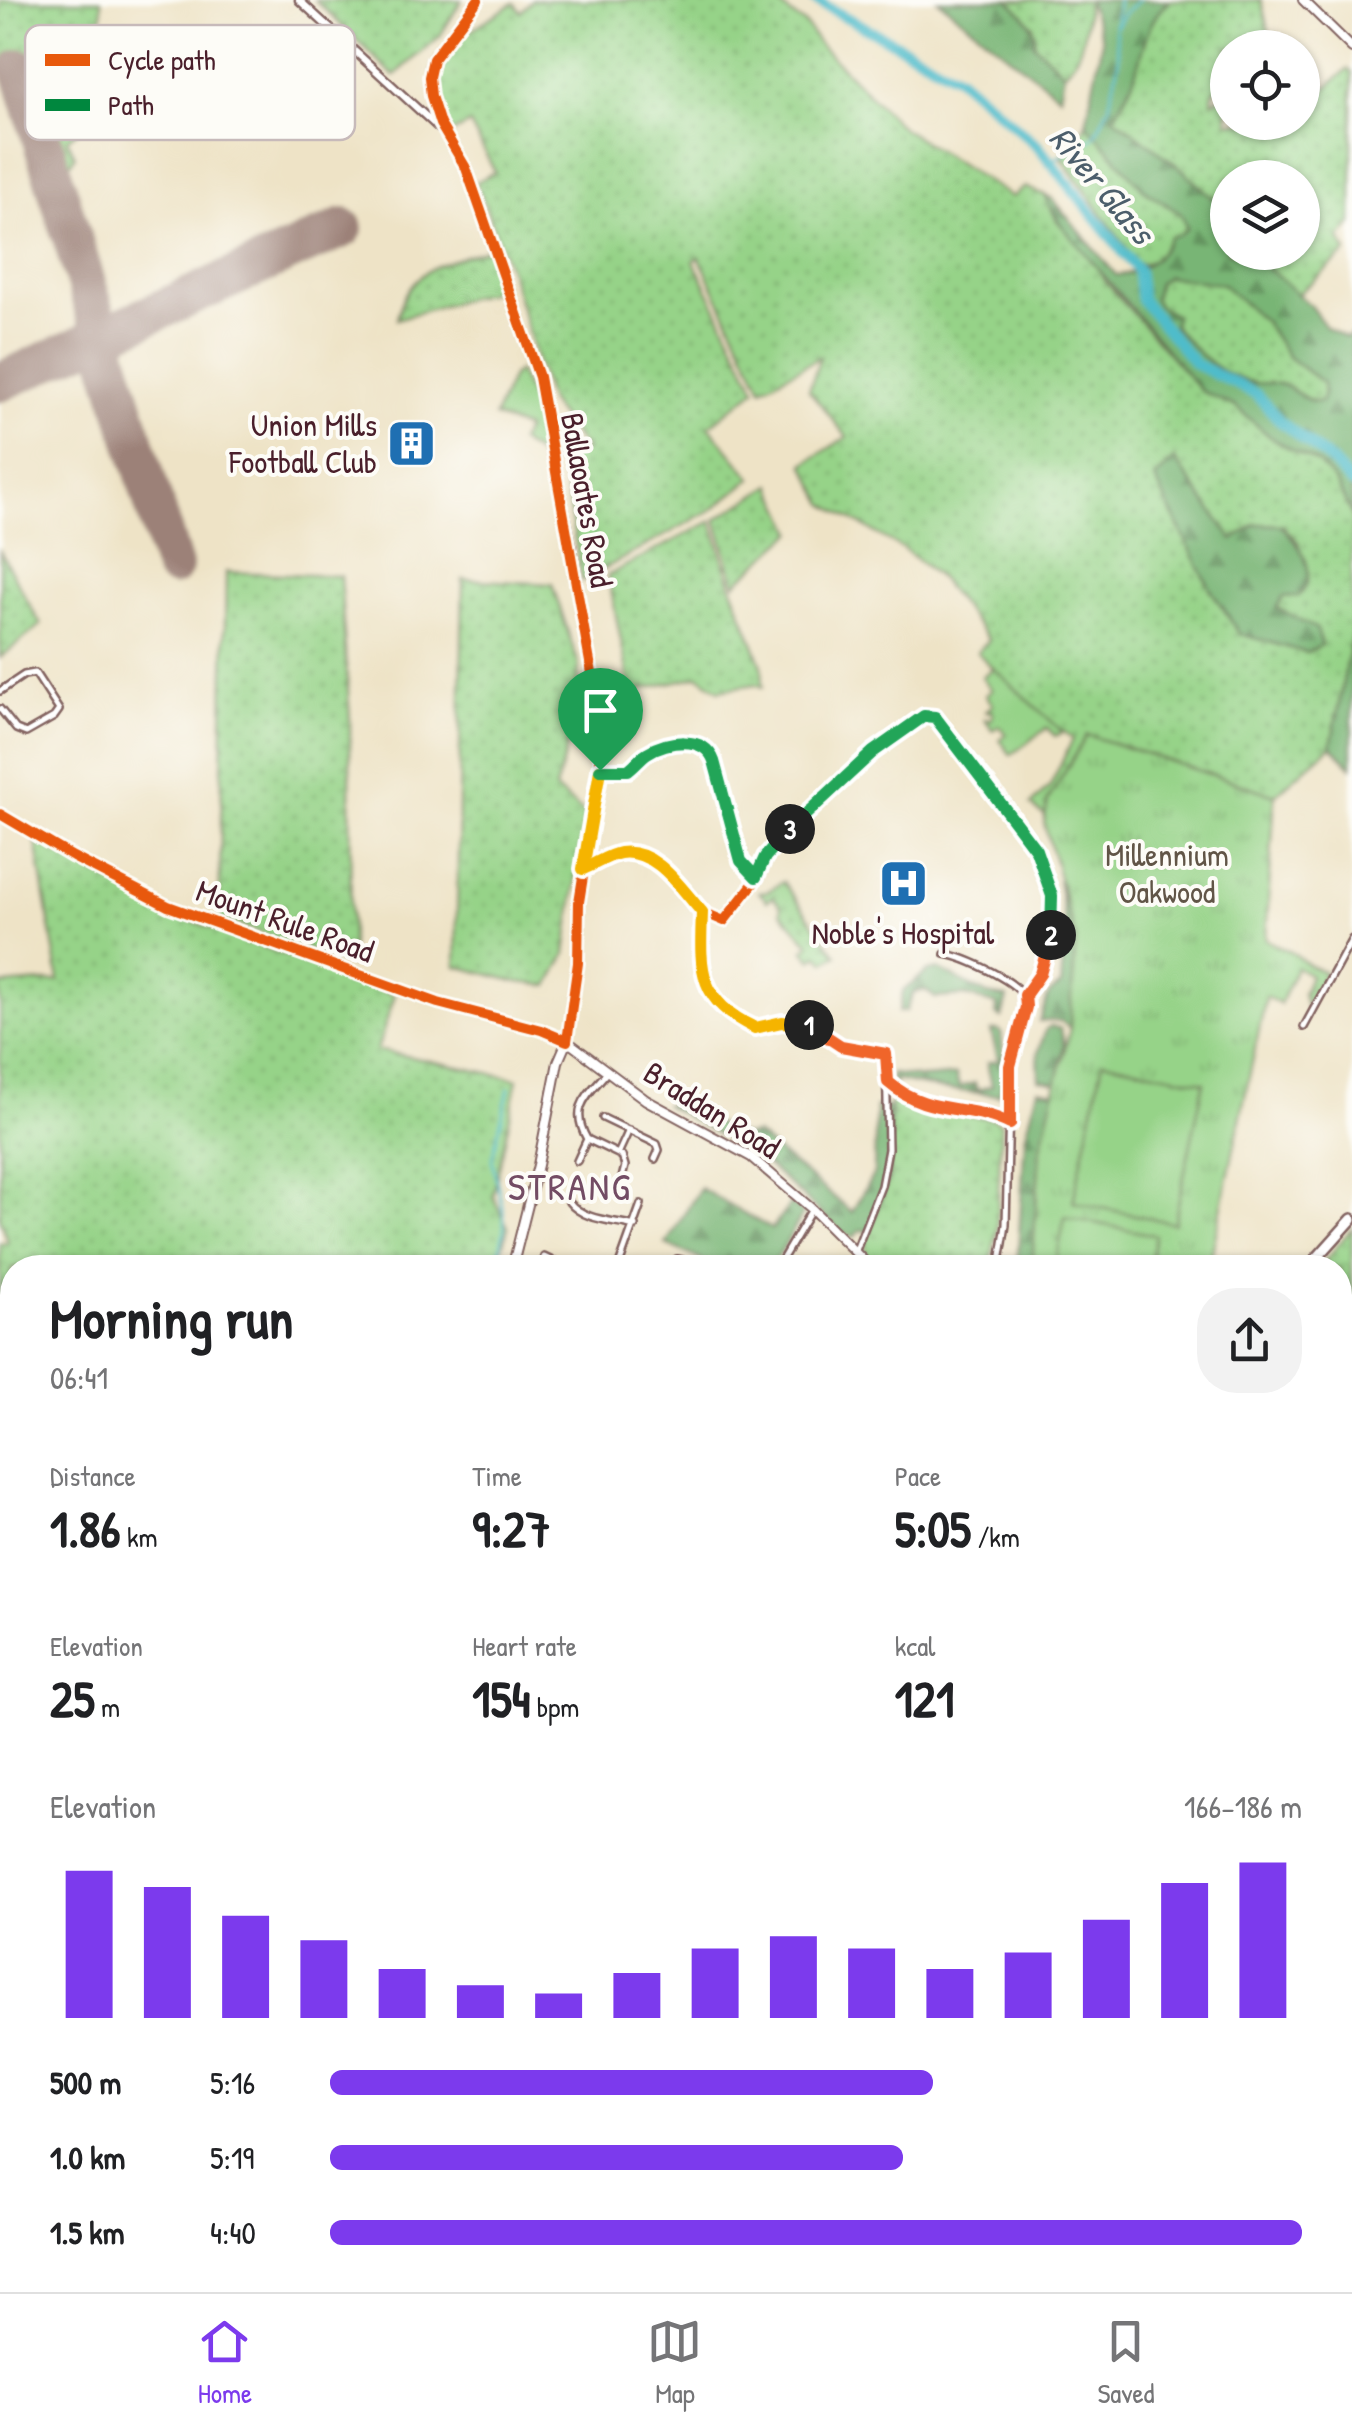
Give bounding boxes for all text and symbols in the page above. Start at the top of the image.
legend [25,25,355,140]
map controls [1210,30,1320,270]
button: locate [1210,30,1320,140]
text: Cycle path [108,41,216,79]
text: Path [108,86,154,124]
water label: River Glass [1039,116,1168,256]
button: layers [1210,160,1320,270]
place label: Union Mills Football Club [228,403,377,483]
street label: Ballaoates Road [551,409,624,591]
building icon: Union Mills Football Club [386,417,438,469]
pin [558,668,643,771]
icon: arrive [573,683,628,738]
pin: 3 [765,804,815,854]
text: 3 [784,810,796,848]
park label: Millennium Oakwood [1105,833,1229,913]
hospital icon: Noble's Hospital [877,857,929,909]
street label: Mount Rule Road [190,869,380,973]
pin: 2 [1026,910,1076,960]
place label: Noble's Hospital [812,911,995,954]
text: 2 [1044,916,1058,954]
pin: 1 [784,1000,834,1050]
text: 1 [804,1006,814,1044]
street label: Braddan Road [636,1051,788,1168]
district label: STRANG [508,1160,632,1212]
text: Morning run [50,1281,293,1355]
button: share [1197,1288,1302,1393]
text: 06:41 [50,1356,108,1399]
text: Distance [50,1457,136,1495]
text: Time [472,1457,522,1495]
text: Pace [895,1457,941,1495]
text: 1.86 [50,1495,120,1563]
text: 9:27 [472,1495,550,1563]
text: 5:05 [895,1495,971,1563]
text: km [120,1518,158,1556]
text: /km [971,1518,1020,1556]
text: Elevation [50,1627,143,1665]
text: Heart rate [472,1627,577,1665]
text: kcal [895,1627,936,1665]
text: 25 [50,1665,95,1733]
text: 154 [472,1665,530,1733]
text: 121 [895,1665,954,1733]
text: m [95,1688,120,1726]
text: bpm [530,1688,579,1726]
text: Elevation [50,1785,156,1828]
text: 166–186 m [1184,1785,1302,1828]
text: 500 m [50,2061,121,2104]
text: 5:16 [210,2061,255,2104]
text: 1.0 km [50,2136,125,2179]
text: 5:19 [210,2136,254,2179]
text: 1.5 km [50,2211,124,2254]
text: 4:40 [210,2211,256,2254]
tab: Home [197,2314,252,2412]
tab: Map [647,2314,702,2412]
tab: Saved [1097,2314,1155,2412]

